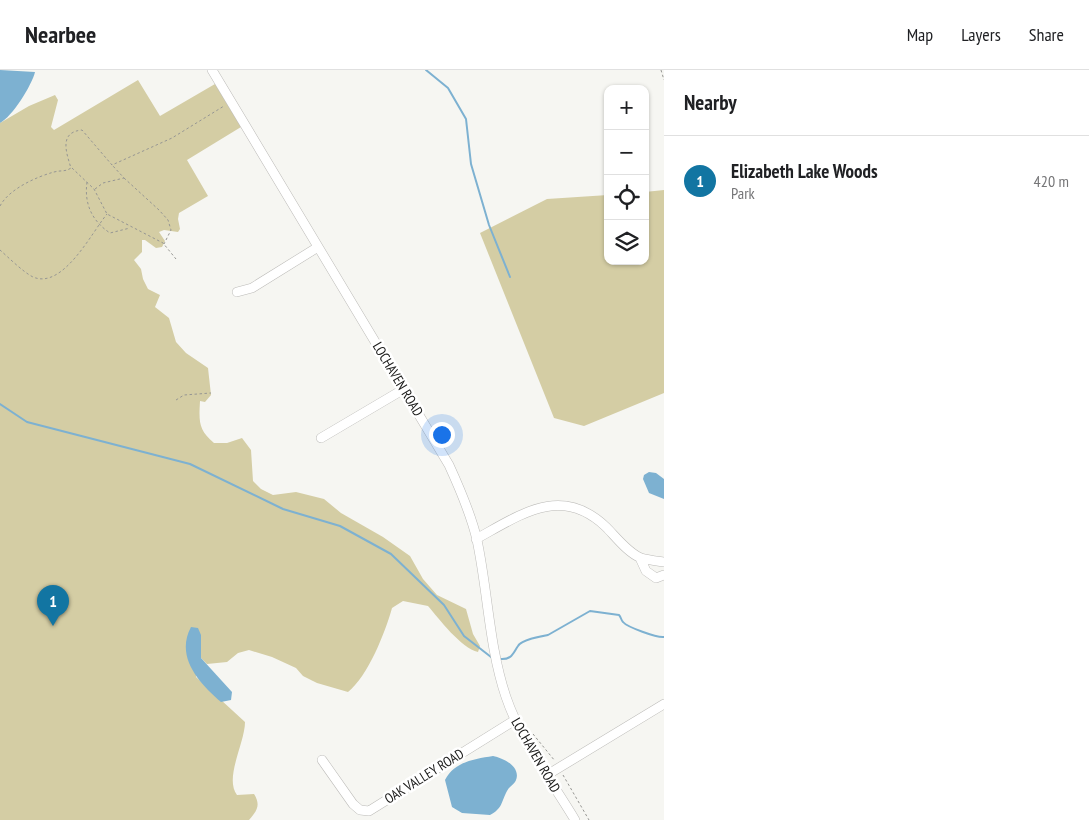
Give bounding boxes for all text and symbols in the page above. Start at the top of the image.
text: Nearbee [25,19,96,50]
text: Map [907,23,933,46]
text: Layers [961,23,1001,46]
text: Share [1029,23,1064,46]
map controls [604,85,649,265]
button: + [604,85,649,130]
text: Nearby [684,89,737,116]
button: − [604,130,649,175]
text: Elizabeth Lake Woods [731,159,878,183]
text: 1 [696,171,704,191]
text: 420 m [1034,171,1069,191]
button: locate [604,175,649,220]
text: Park [731,183,755,203]
button: layers [604,220,649,265]
street label: LOCHAVEN ROAD [369,339,427,419]
your location [429,422,455,448]
pin: 1 [37,585,69,626]
street label: LOCHAVEN ROAD [507,714,565,796]
street label: OAK VALLEY ROAD [381,744,467,808]

